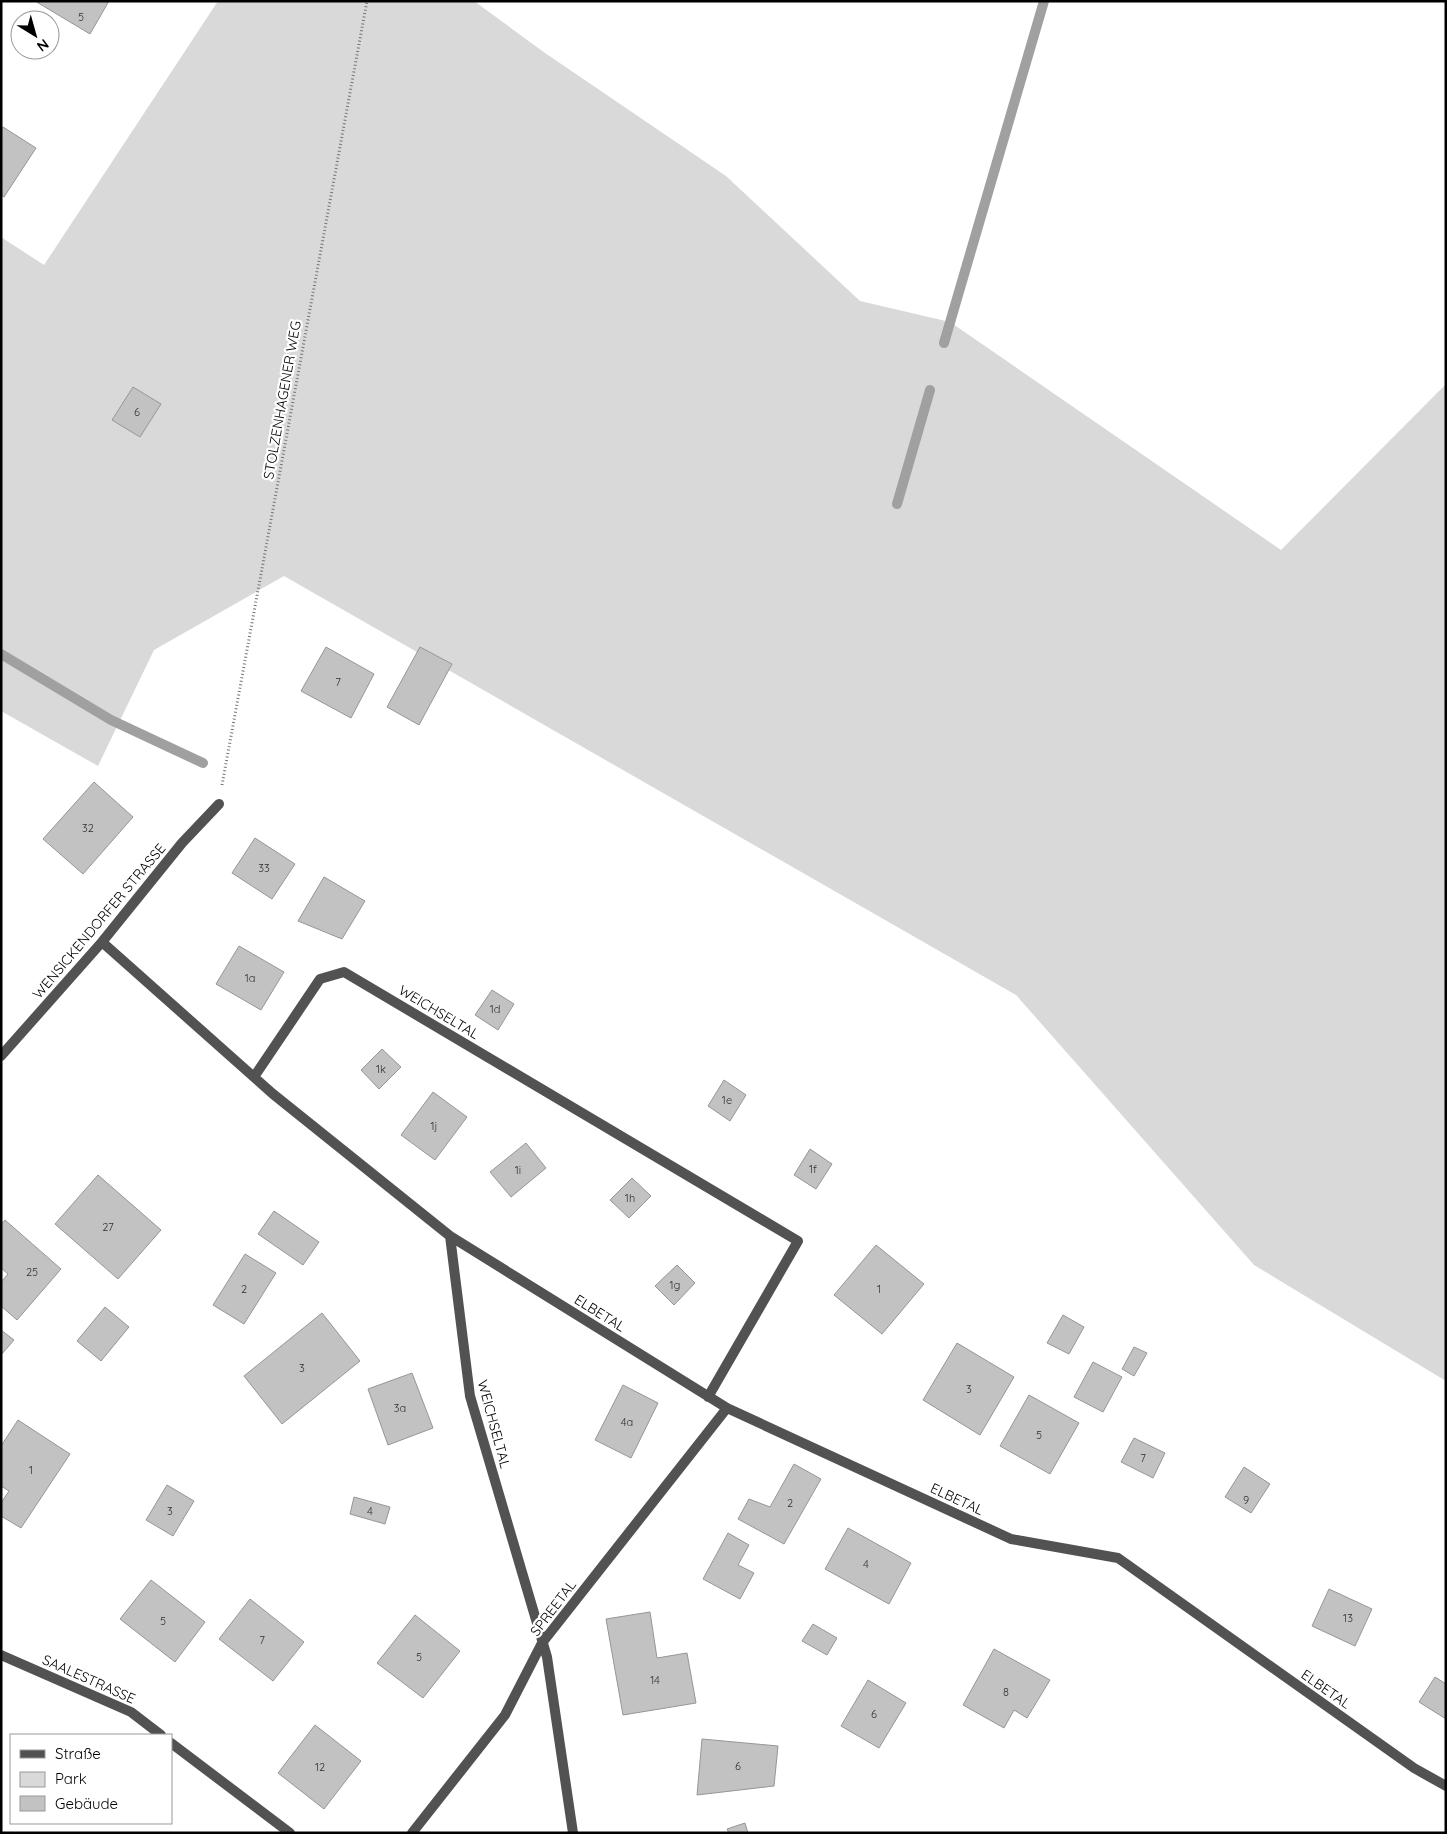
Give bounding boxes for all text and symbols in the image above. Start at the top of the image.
north arrow [10,10,60,60]
house number: 5 [78,10,84,24]
text: N [33,35,52,56]
street label: STOLZENHAGENER WEG [259,319,305,481]
house number: 6 [134,405,140,419]
house number: 7 [335,675,341,689]
house number: 32 [82,821,94,835]
street label: WENSICKENDORFER STRASSE [29,840,169,1002]
house number: 33 [258,861,270,875]
house number: 1a [245,971,255,985]
street label: WEICHSELTAL [395,981,483,1043]
house number: 1d [490,1002,500,1016]
house number: 1k [376,1062,386,1076]
house number: 1e [722,1093,732,1107]
house number: 1j [430,1119,438,1133]
house number: 1f [809,1162,817,1176]
house number: 1i [515,1163,521,1177]
house number: 1h [625,1191,635,1205]
house number: 27 [102,1220,114,1234]
house number: 25 [26,1265,38,1279]
house number: 1g [670,1278,680,1292]
house number: 2 [241,1282,247,1296]
house number: 1 [877,1282,881,1296]
street label: ELBETAL [571,1290,629,1336]
house number: 3 [299,1361,305,1375]
street label: WEICHSELTAL [474,1378,515,1471]
house number: 3 [966,1382,972,1396]
house number: 3a [394,1401,406,1415]
house number: 4a [621,1415,633,1429]
house number: 5 [1036,1428,1042,1442]
house number: 7 [1140,1451,1146,1465]
house number: 1 [29,1463,33,1477]
street label: ELBETAL [927,1479,987,1519]
house number: 9 [1243,1493,1249,1507]
house number: 2 [787,1496,793,1510]
house number: 3 [167,1504,173,1518]
house number: 4 [367,1504,373,1518]
house number: 4 [863,1557,869,1571]
street label: SPREETAL [526,1576,580,1640]
house number: 13 [1343,1611,1353,1625]
house number: 5 [160,1614,166,1628]
house number: 7 [259,1633,265,1647]
street label: SAALESTRASSE [40,1650,138,1708]
house number: 5 [416,1650,422,1664]
street label: ELBETAL [1298,1665,1355,1713]
house number: 14 [650,1673,660,1687]
house number: 8 [1003,1685,1009,1699]
house number: 6 [871,1707,877,1721]
legend [10,1734,172,1824]
text: Straße [55,1744,101,1763]
house number: 6 [735,1759,741,1773]
house number: 12 [315,1760,325,1774]
text: Park [55,1769,87,1788]
text: Gebäude [55,1794,118,1813]

